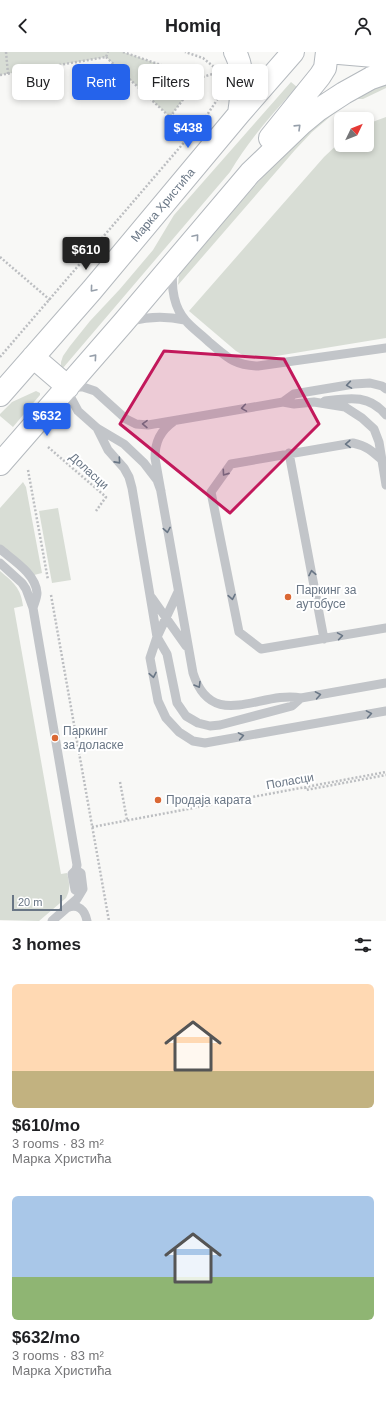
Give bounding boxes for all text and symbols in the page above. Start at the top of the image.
icon: back [12,15,34,37]
icon: person [352,15,374,37]
text: Homiq [165,16,221,36]
chip: Buy [12,64,64,100]
chip: Rent [72,64,130,100]
chip: Filters [138,64,204,100]
chip: New [212,64,268,100]
north arrow [334,112,374,152]
map controls [334,112,374,152]
pin: $438 [164,115,212,149]
text: $438 [174,120,202,135]
one-way arrow [293,124,301,132]
street label: Марка Христића [128,165,198,245]
one-way arrow [192,234,199,241]
pin: $610 [62,237,110,271]
text: $610 [72,242,100,257]
one-way arrow [91,284,98,291]
one-way arrow [89,354,96,362]
one-way arrow [345,380,352,389]
pin: $632 [23,403,71,437]
one-way arrow [241,403,247,412]
text: $632 [33,408,61,423]
one-way arrow [141,420,147,428]
one-way arrow [345,440,351,448]
street label: Доласци [67,450,111,492]
one-way arrow [113,456,121,464]
one-way arrow [222,469,230,476]
one-way arrow [163,527,171,533]
one-way arrow [308,570,316,576]
place label: Паркинг за аутобусе [296,583,357,611]
marker: Паркинг за аутобусе [283,592,293,602]
one-way arrow [227,593,235,600]
one-way arrow [337,632,343,641]
one-way arrow [148,672,156,678]
one-way arrow [193,681,200,688]
one-way arrow [315,691,321,700]
one-way arrow [366,710,372,718]
place label: Паркинг за доласке [63,724,124,752]
one-way arrow [238,732,244,741]
marker: Паркинг за доласке [50,733,60,743]
street label: Поласци [265,770,315,792]
place label: Продаја карата [166,793,252,807]
marker: Продаја карата [153,795,163,805]
scale bar [12,893,62,912]
text: 20 m [18,896,42,908]
icon: filters [352,934,374,956]
text: 3 homes [12,935,81,954]
icon: home [157,1010,229,1082]
text: $610/mo [12,1116,80,1135]
text: 3 rooms · 83 m² [12,1136,104,1151]
text: Марка Христића [12,1151,112,1166]
icon: home [157,1222,229,1294]
text: $632/mo [12,1328,80,1347]
text: 3 rooms · 83 m² [12,1348,104,1363]
text: Марка Христића [12,1363,112,1378]

